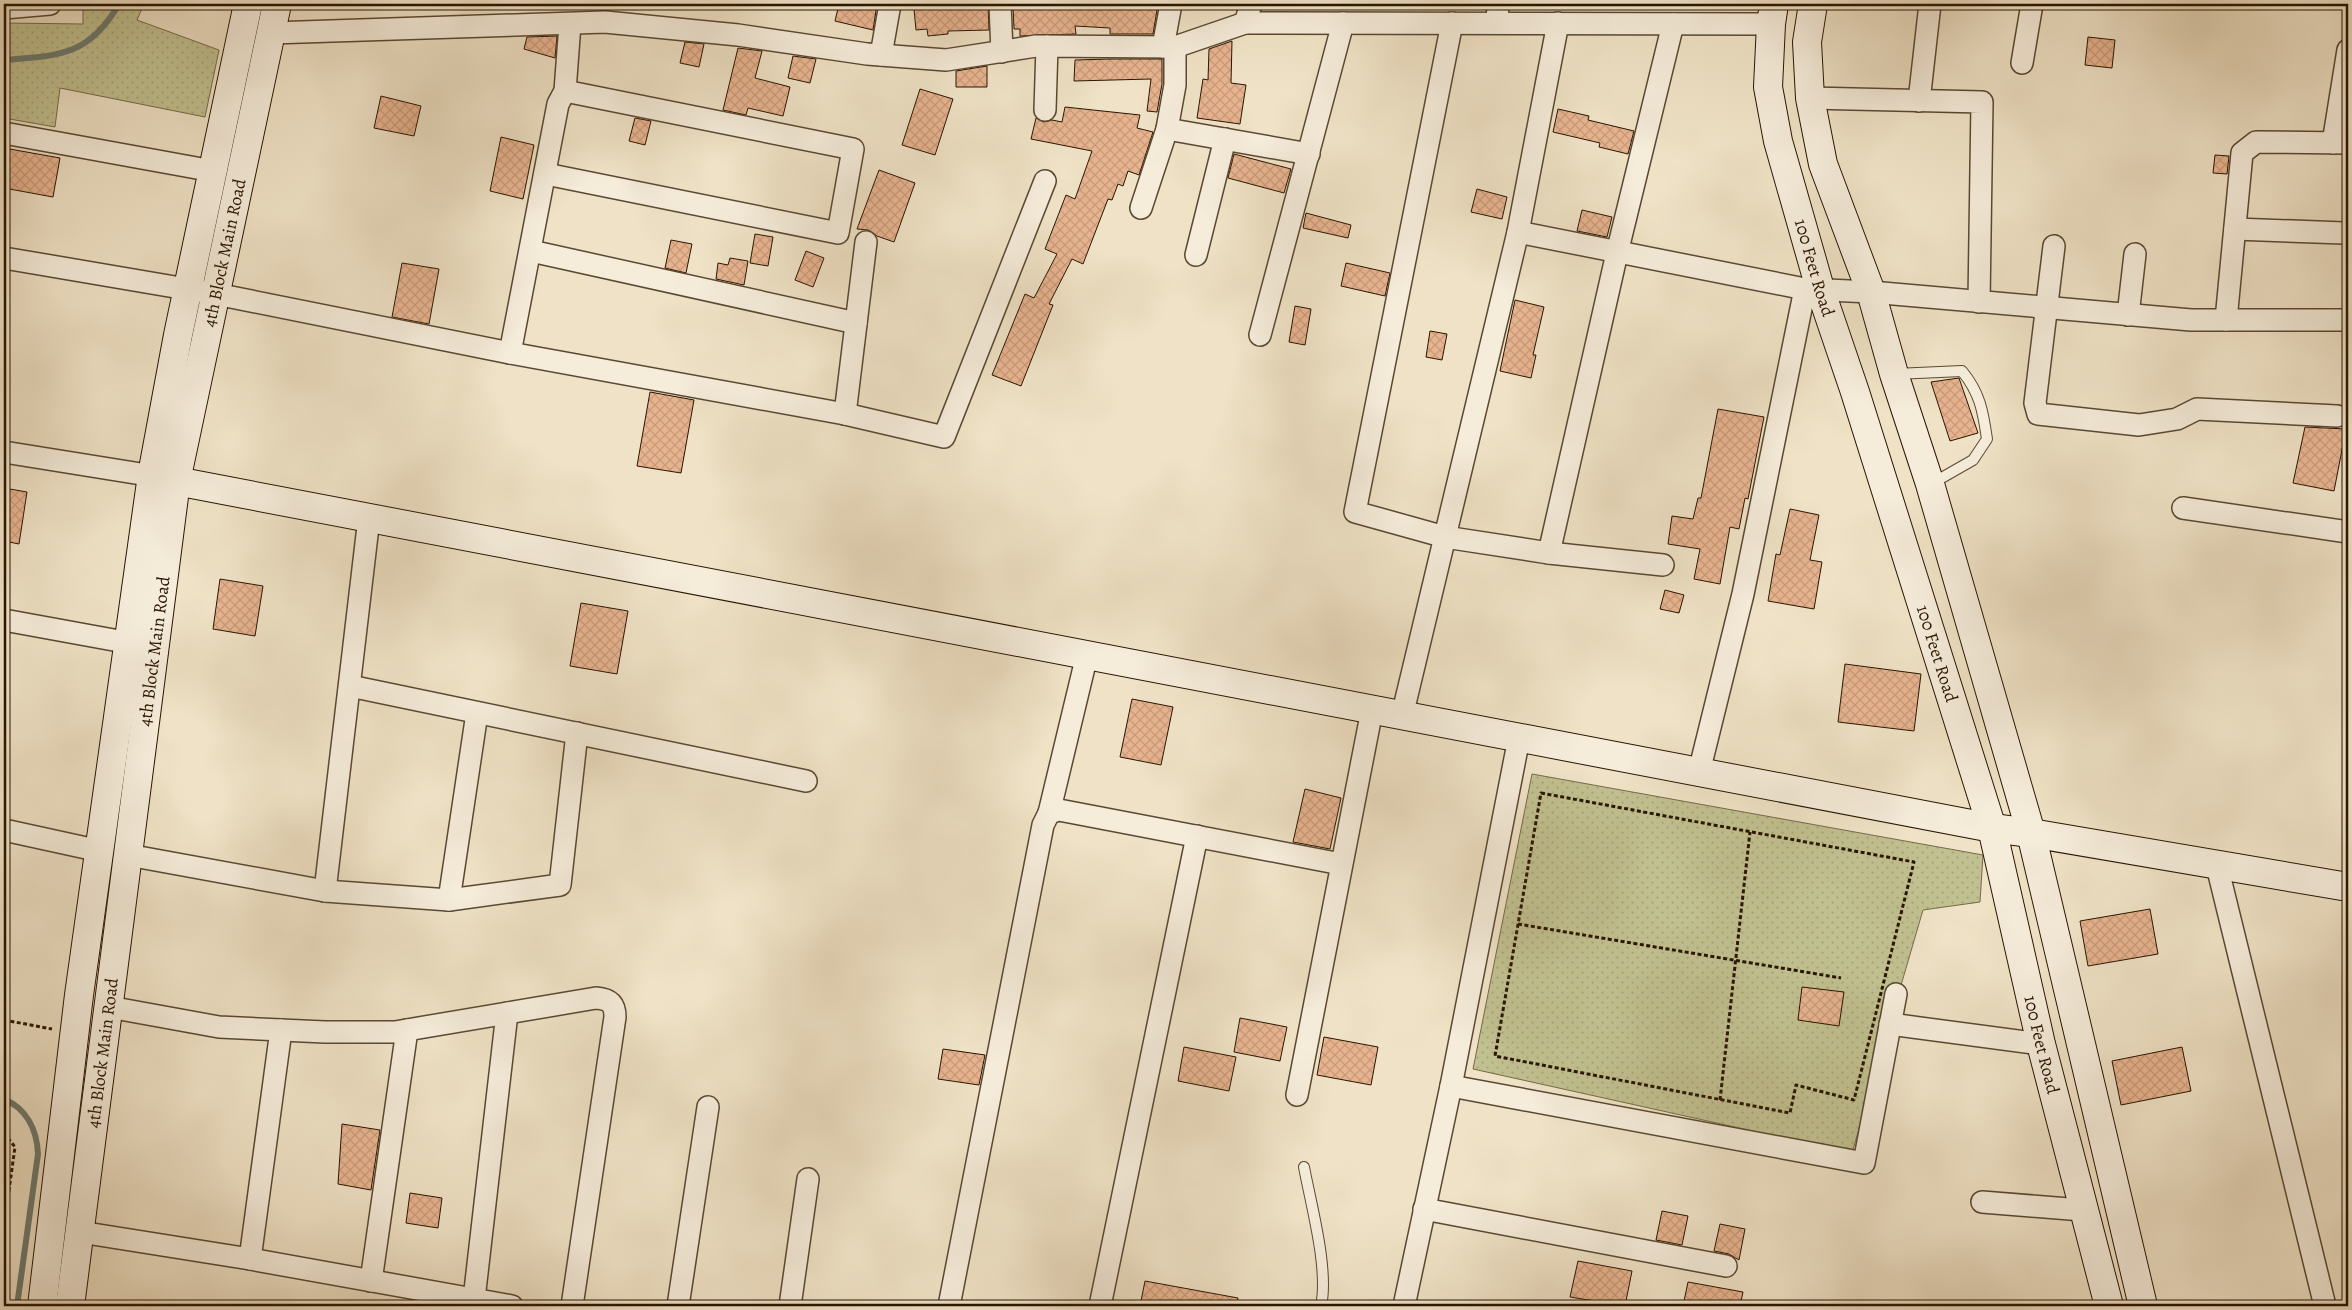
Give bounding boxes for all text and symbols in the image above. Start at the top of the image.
street label: 4th Block Main Road [197,176,252,329]
street label: 100 Feet Road [1789,216,1841,320]
street label: 4th Block Main Road [133,575,176,728]
street label: 100 Feet Road [1911,602,1964,705]
street label: 4th Block Main Road [81,976,124,1130]
street label: 100 Feet Road [2018,993,2065,1097]

